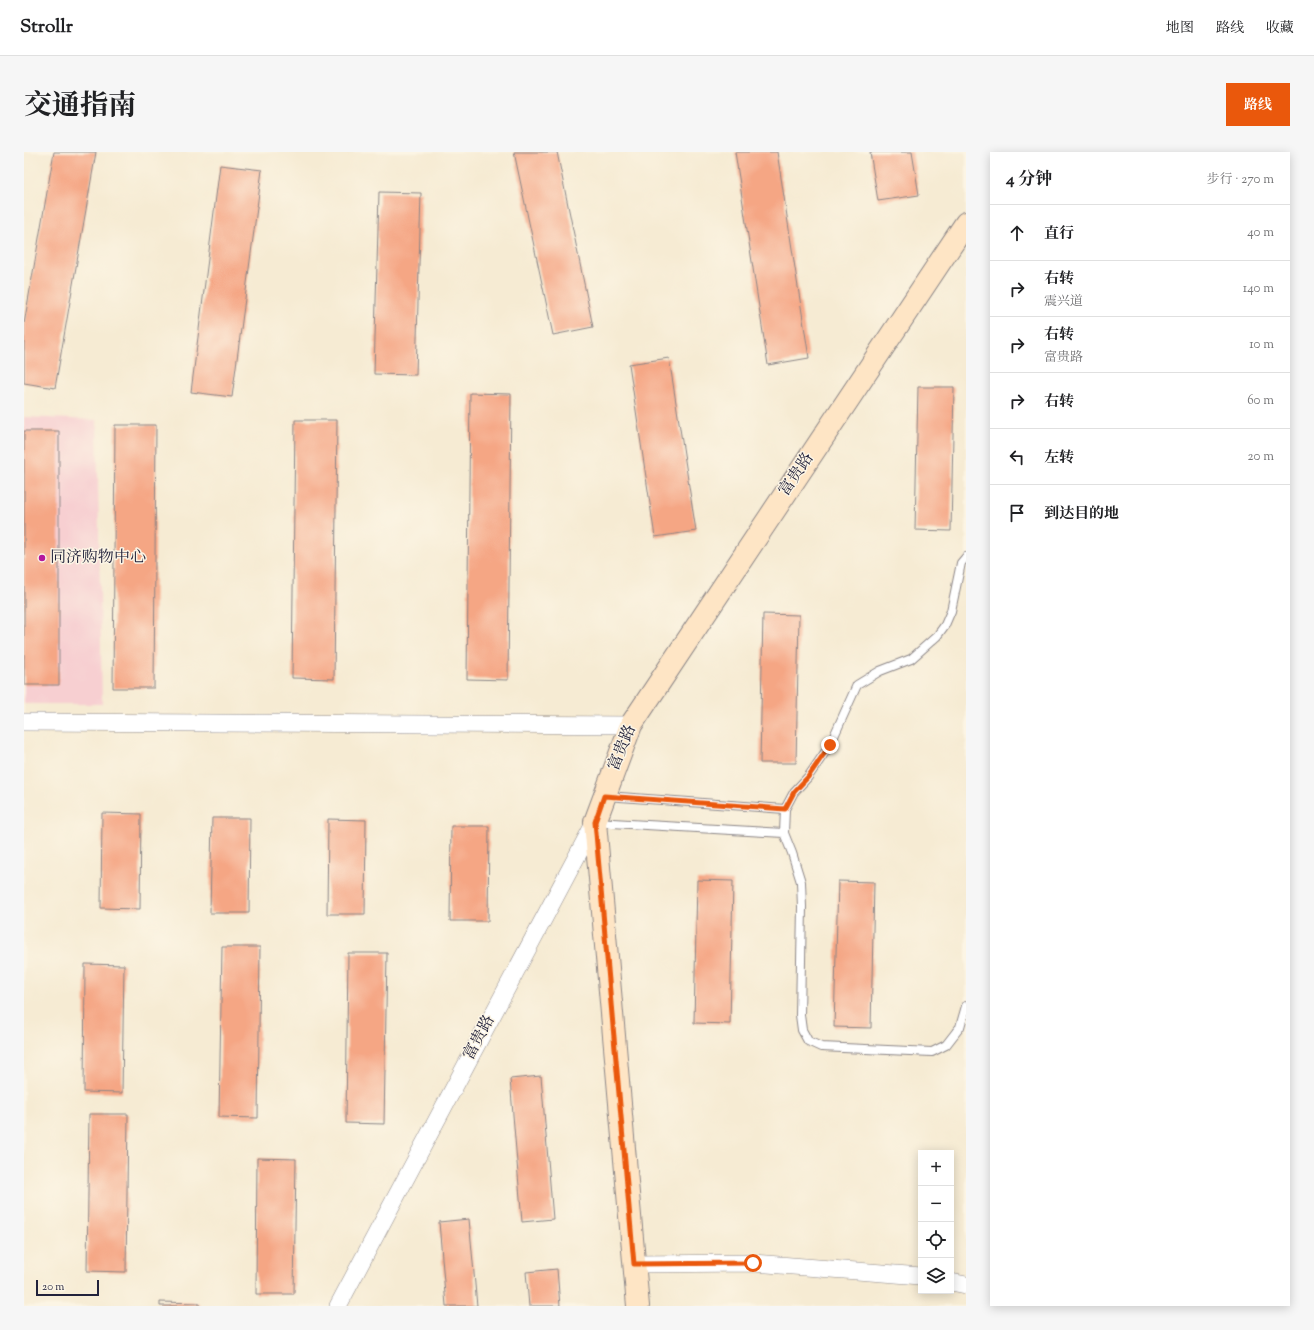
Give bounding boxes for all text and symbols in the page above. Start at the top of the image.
text: Strollr [20,14,73,41]
text: 地图 [1166,19,1194,39]
text: 路线 [1216,19,1244,39]
text: 收藏 [1266,19,1294,39]
button: 路线 [1226,83,1290,126]
text: 交通指南 [24,87,136,127]
text: 4 分钟 [1006,168,1052,192]
text: 步行 · 270 m [1206,171,1274,189]
icon: ahead [1006,222,1028,244]
text: 直行 [1044,224,1074,245]
text: 40 m [1247,224,1274,242]
text: 右转 [1044,269,1074,290]
icon: right [1006,278,1028,300]
text: 140 m [1243,280,1274,298]
text: 震兴道 [1044,293,1083,311]
text: 右转 [1044,325,1074,346]
icon: right [1006,334,1028,356]
text: 10 m [1249,336,1274,354]
text: 富贵路 [1044,349,1083,367]
icon: right [1006,390,1028,412]
text: 右转 [1044,392,1074,413]
text: 60 m [1247,392,1274,410]
icon: left [1006,446,1028,468]
text: 左转 [1044,448,1074,469]
text: 20 m [1248,448,1274,466]
street label: 富贵路 [774,449,820,501]
icon: arrive [1006,502,1028,524]
text: 到达目的地 [1044,504,1119,525]
place label: 同济购物中心 [50,547,146,570]
marker: 同济购物中心 [37,553,47,563]
street label: 富贵路 [603,721,643,775]
route end [821,736,839,754]
street label: 富贵路 [459,1011,501,1065]
map controls [918,1150,954,1294]
button: + [918,1150,954,1186]
button: − [918,1186,954,1222]
button: locate [918,1222,954,1258]
route start [744,1254,762,1272]
button: layers [918,1258,954,1294]
scale bar [36,1278,99,1297]
text: 20 m [42,1279,64,1295]

